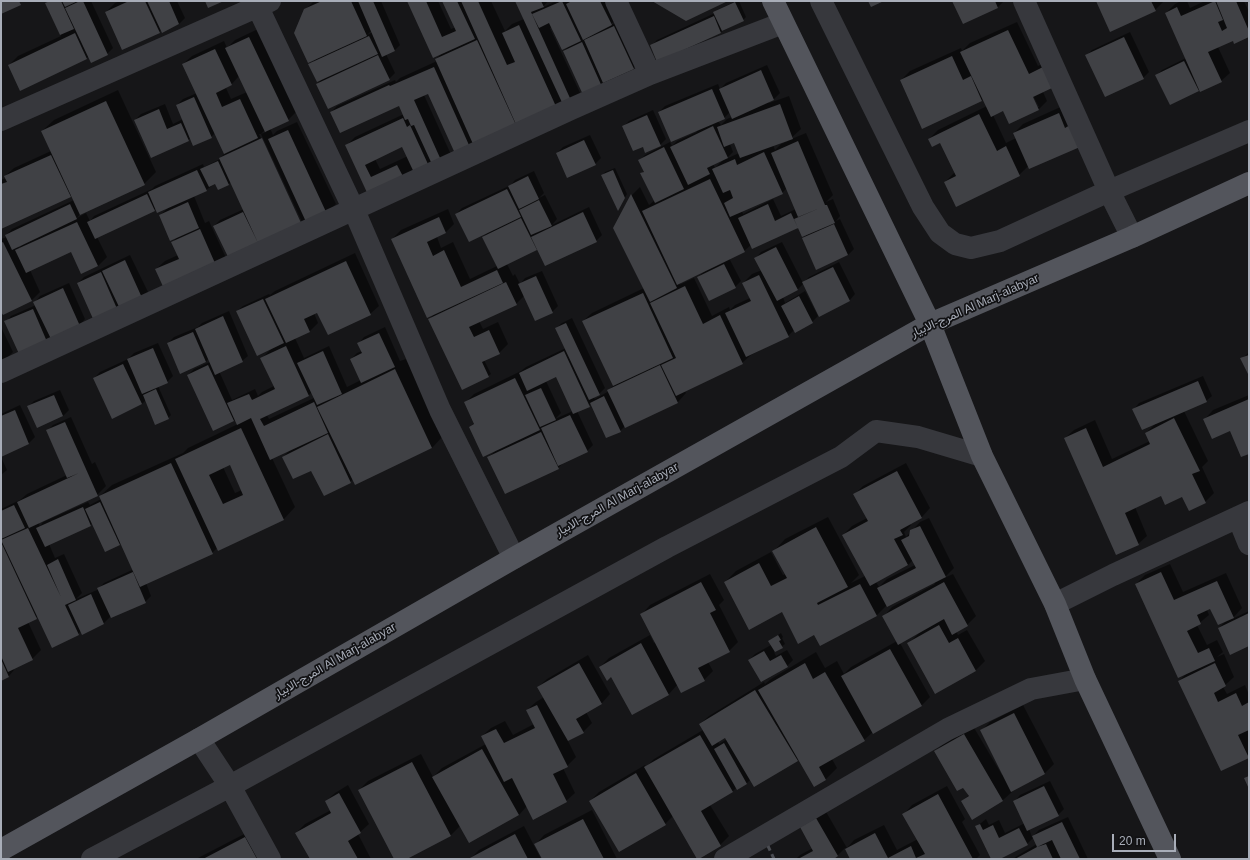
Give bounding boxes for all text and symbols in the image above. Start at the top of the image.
street label: المرج-الابيار Al Marj-alabyar [909,271,1041,341]
street label: المرج-الابيار Al Marj-alabyar [553,460,681,540]
street label: المرج-الابيار Al Marj-alabyar [271,620,399,702]
scale bar [1114,826,1178,852]
text: 20 m [1119,834,1146,848]

